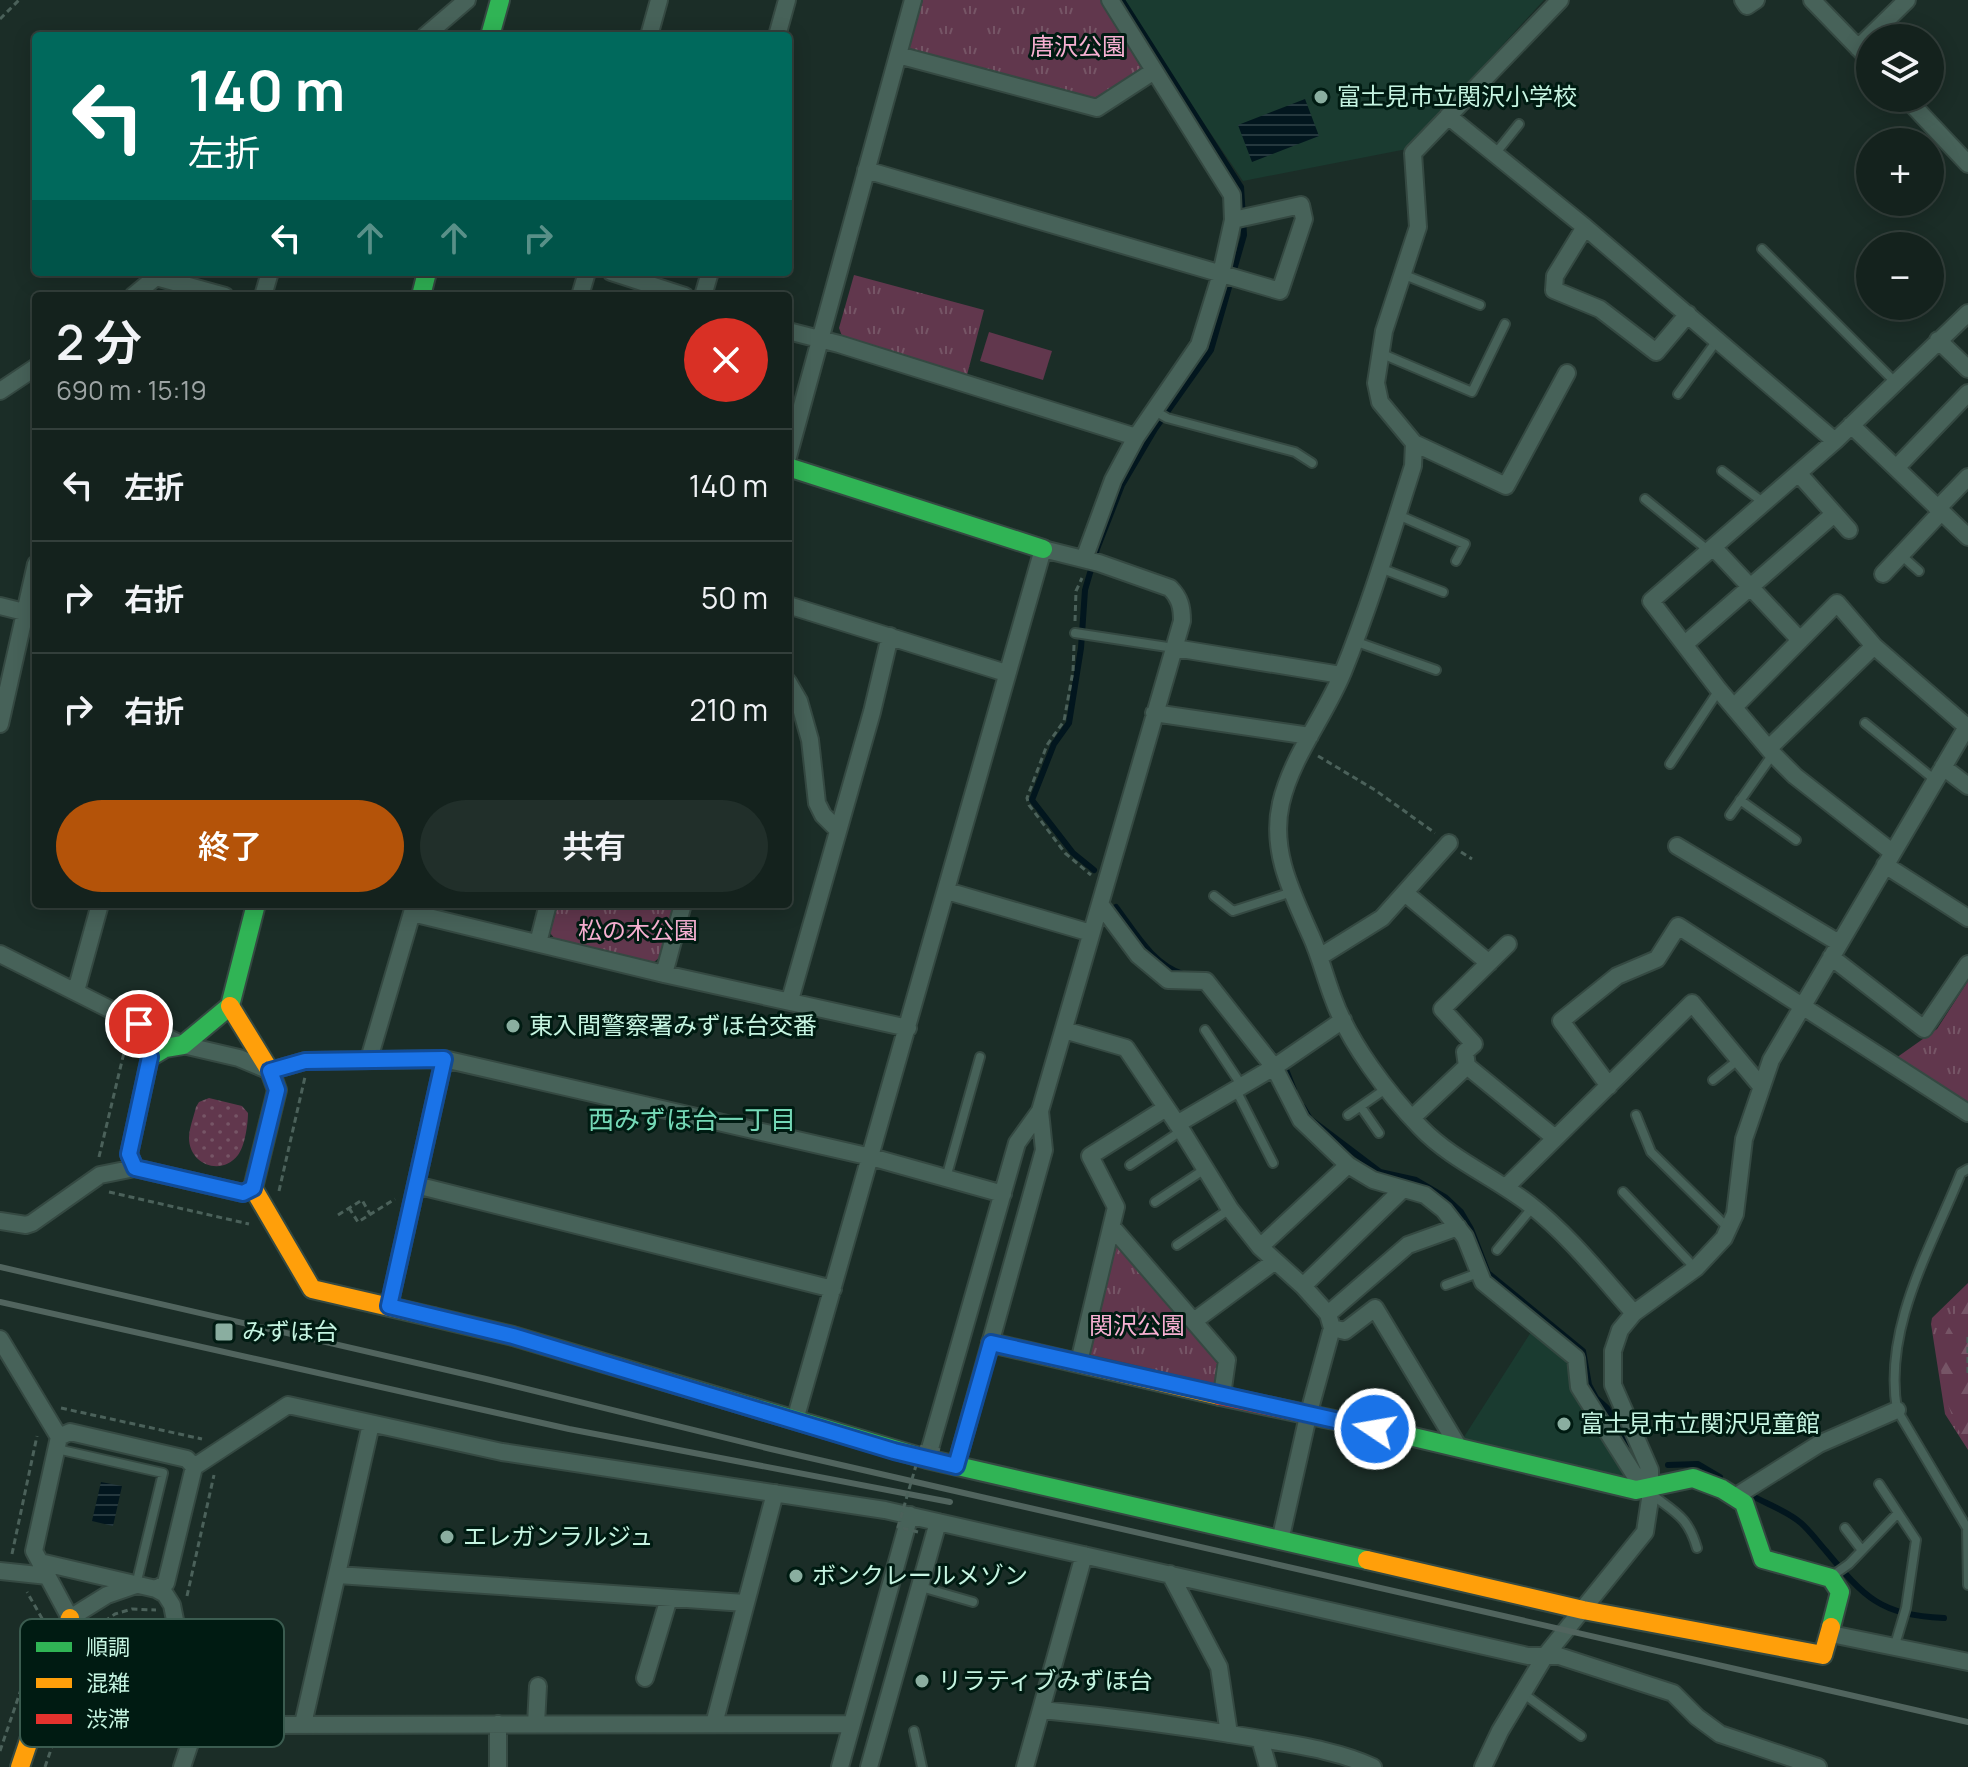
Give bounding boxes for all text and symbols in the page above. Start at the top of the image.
map controls [1856,24,1944,320]
button: layers [1856,24,1944,112]
park label: 唐沢公園 [1030,29,1126,62]
text: 140 m [188,51,345,128]
icon: left [56,64,160,168]
place label: 富士見市立関沢小学校 [1337,79,1577,112]
marker: 富士見市立関沢小学校 [1312,88,1330,106]
text: 左折 [188,128,260,177]
button: + [1856,128,1944,216]
icon: left [264,216,308,260]
icon: ahead [348,216,392,260]
icon: ahead [432,216,476,260]
icon: right [516,216,560,260]
button: − [1856,232,1944,320]
text: 2 分 [56,309,142,374]
button: close [684,318,768,402]
text: 690 m · 15:19 [56,372,207,408]
icon: left [56,463,100,507]
text: 140 m [689,465,768,506]
text: 左折 [124,466,184,507]
icon: right [56,575,100,619]
text: 50 m [701,577,768,618]
text: 右折 [124,578,184,619]
icon: right [56,687,100,731]
text: 210 m [689,689,768,730]
text: 右折 [124,690,184,731]
button: 終了 [56,800,404,892]
button: 共有 [420,800,768,892]
park label: 松の木公園 [578,913,698,946]
pin [105,990,173,1058]
icon: arrive [117,1002,161,1046]
place label: 東入間警察署みずほ台交番 [529,1008,817,1041]
marker: 東入間警察署みずほ台交番 [504,1017,522,1035]
district label: 西みずほ台一丁目 [588,1101,796,1137]
park label: 関沢公園 [1089,1308,1185,1341]
place label: みずほ台 [242,1314,338,1347]
marker: みずほ台 [213,1321,235,1343]
position arrow [1333,1387,1417,1471]
place label: 富士見市立関沢児童館 [1580,1406,1820,1439]
marker: 富士見市立関沢児童館 [1555,1415,1573,1433]
place label: エレガンラルジュ [463,1519,653,1552]
marker: エレガンラルジュ [438,1528,456,1546]
place label: ボンクレールメゾン [812,1558,1028,1591]
marker: ボンクレールメゾン [787,1567,805,1585]
legend [20,1619,284,1747]
text: 順調 [86,1632,130,1662]
place label: リラティブみずほ台 [938,1663,1153,1696]
text: 混雑 [86,1668,130,1698]
marker: リラティブみずほ台 [913,1672,931,1690]
text: 渋滞 [86,1704,130,1734]

